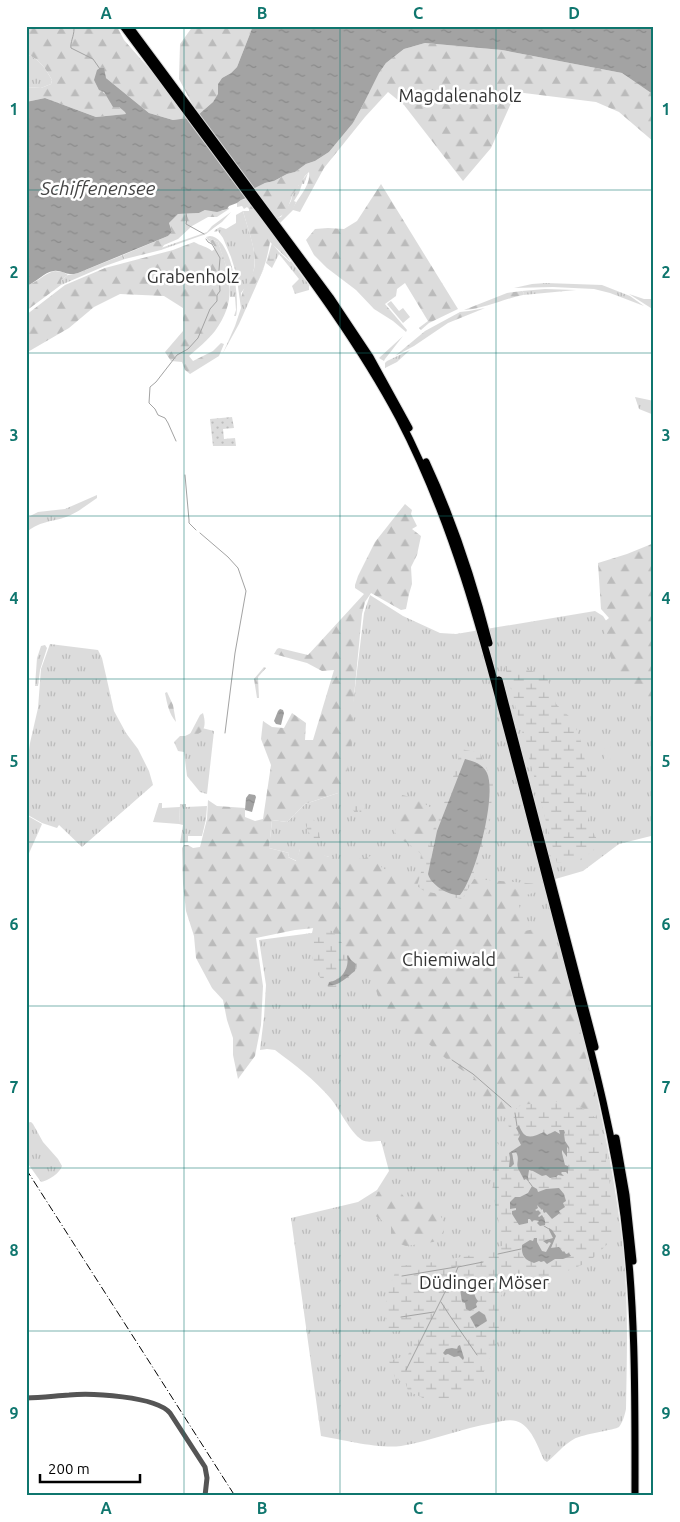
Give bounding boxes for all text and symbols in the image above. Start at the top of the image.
text: A [100,4,112,22]
text: B [257,4,267,22]
text: C [413,4,423,22]
text: D [568,4,580,22]
park label: Magdalenaholz [398,85,522,105]
text: 1 [9,100,19,118]
text: 1 [661,100,671,118]
water label: Schiffenensee [40,177,156,199]
text: 2 [9,263,19,281]
text: 2 [661,263,671,281]
park label: Grabenholz [147,266,239,286]
text: 3 [9,426,19,444]
text: 3 [661,426,671,444]
text: 4 [9,589,19,607]
text: 4 [661,589,671,607]
text: 5 [9,752,19,770]
text: 5 [661,752,671,770]
text: 6 [9,915,19,933]
text: 6 [661,915,671,933]
park label: Chiemiwald [402,949,496,969]
text: 7 [9,1078,19,1096]
text: 7 [661,1078,671,1096]
text: 8 [9,1241,19,1259]
text: 8 [661,1241,671,1259]
park label: Düdinger Möser [419,1272,549,1292]
text: 9 [9,1404,19,1422]
text: 9 [661,1404,671,1422]
scale bar [40,1452,140,1484]
text: 200 m [48,1460,90,1477]
text: A [100,1499,112,1517]
text: B [257,1499,267,1517]
text: C [413,1499,423,1517]
text: D [568,1499,580,1517]

